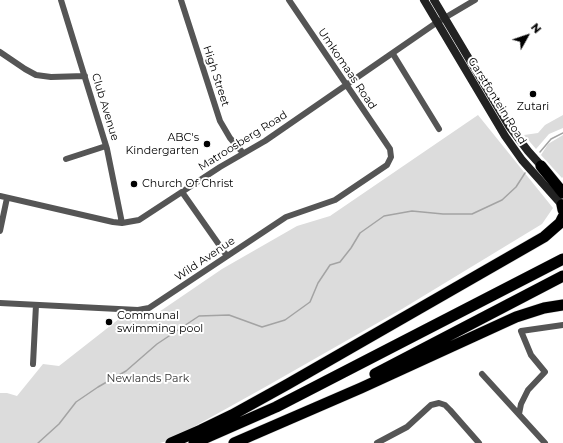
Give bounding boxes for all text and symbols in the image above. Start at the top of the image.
north arrow [507,16,547,56]
text: N [528,20,544,36]
street label: Umkomaas Road [315,26,379,112]
street label: High Street [200,44,232,108]
street label: Garstfontein Road [465,55,529,147]
street label: Club Avenue [88,72,122,142]
marker: Zutari [528,89,538,99]
place label: Zutari [517,100,549,114]
street label: Matroosberg Road [196,108,290,174]
place label: ABC's Kindergarten [125,131,199,157]
marker: ABC's Kindergarten [202,139,212,149]
place label: Church Of Christ [142,177,234,191]
marker: Church Of Christ [129,179,139,189]
street label: Wild Avenue [172,234,238,284]
place label: Communal swimming pool [117,309,203,335]
marker: Communal swimming pool [104,317,114,327]
park label: Newlands Park [107,372,189,386]

